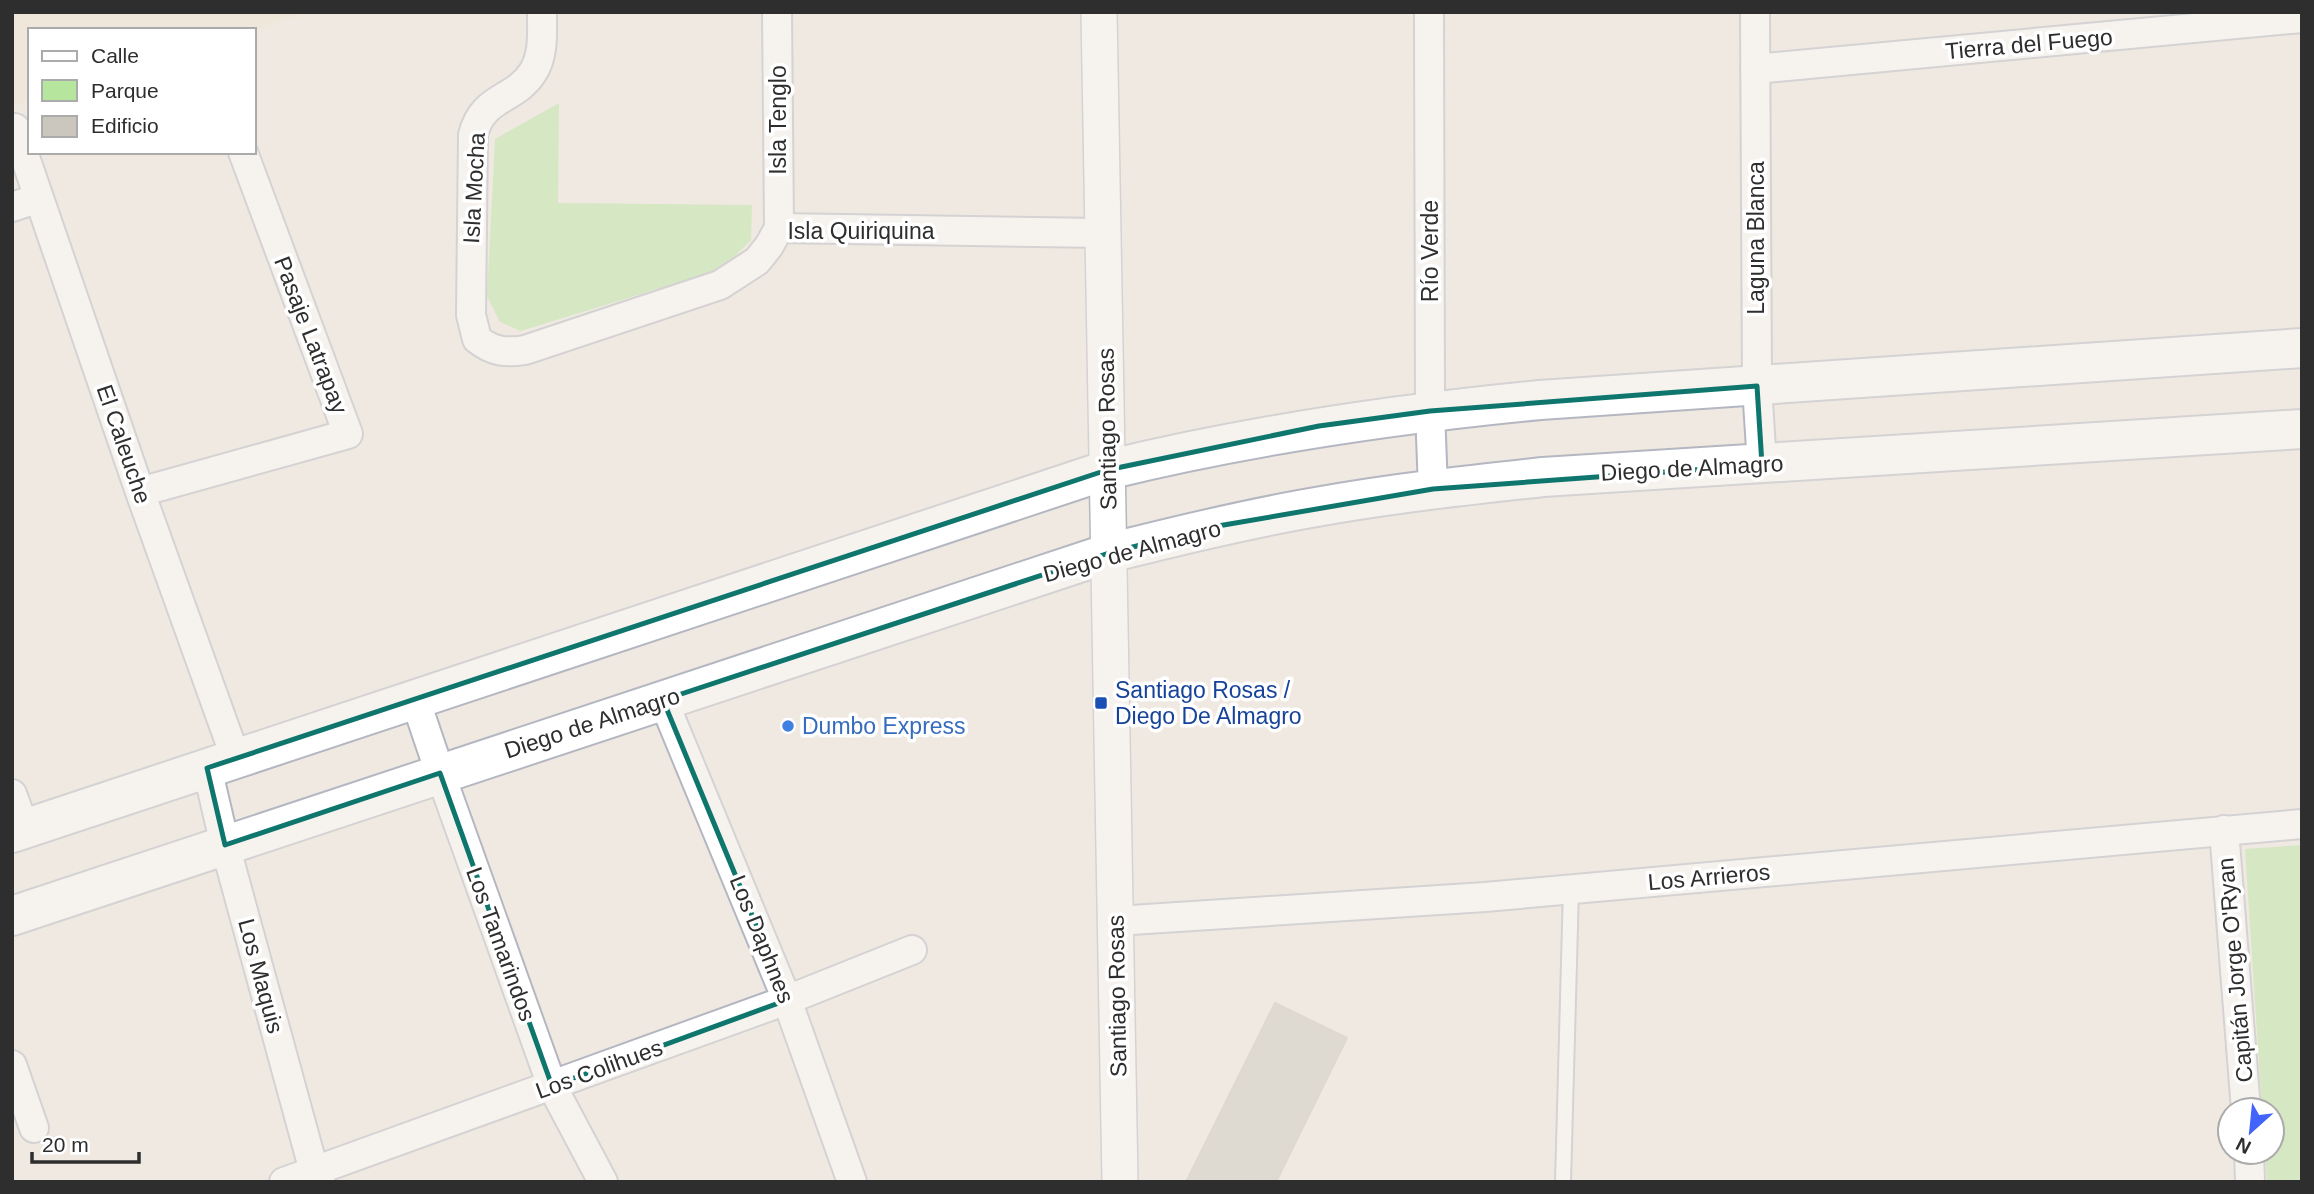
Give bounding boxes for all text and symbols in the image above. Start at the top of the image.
street label: Tierra del Fuego [1944,24,2114,64]
legend [28,28,256,154]
text: Calle [91,44,139,67]
street label: Isla Tenglo [765,65,791,175]
text: Parque [91,79,159,102]
text: Edificio [91,114,159,137]
street label: Isla Mocha [458,132,490,244]
street label: Laguna Blanca [1743,161,1769,315]
street label: Río Verde [1417,200,1443,302]
street label: Isla Quiriquina [787,218,935,244]
street label: Pasaje Latrapay [269,253,353,418]
street label: Santiago Rosas [1093,348,1121,510]
street label: El Caleuche [92,381,156,507]
street label: Diego de Almagro [1600,450,1784,486]
street label: Diego de Almagro [1040,515,1224,587]
place label: Santiago Rosas / Diego De Almagro [1115,677,1302,729]
street label: Diego de Almagro [501,682,683,764]
marker: Santiago Rosas / Diego De Almagro [1093,695,1109,711]
place label: Dumbo Express [802,713,966,739]
marker: Dumbo Express [780,718,796,734]
street label: Capitán Jorge O'Ryan [2212,857,2258,1083]
street label: Los Arrieros [1647,859,1771,895]
street label: Los Tamarindos [461,863,541,1025]
street label: Los Daphnes [725,871,799,1007]
street label: Santiago Rosas [1103,915,1131,1077]
street label: Los Maquis [233,916,289,1036]
street label: Los Colihues [532,1034,666,1104]
north arrow [2216,1096,2286,1166]
scale bar [32,1120,138,1164]
text: 20 m [42,1133,89,1156]
text: N [2233,1133,2254,1158]

